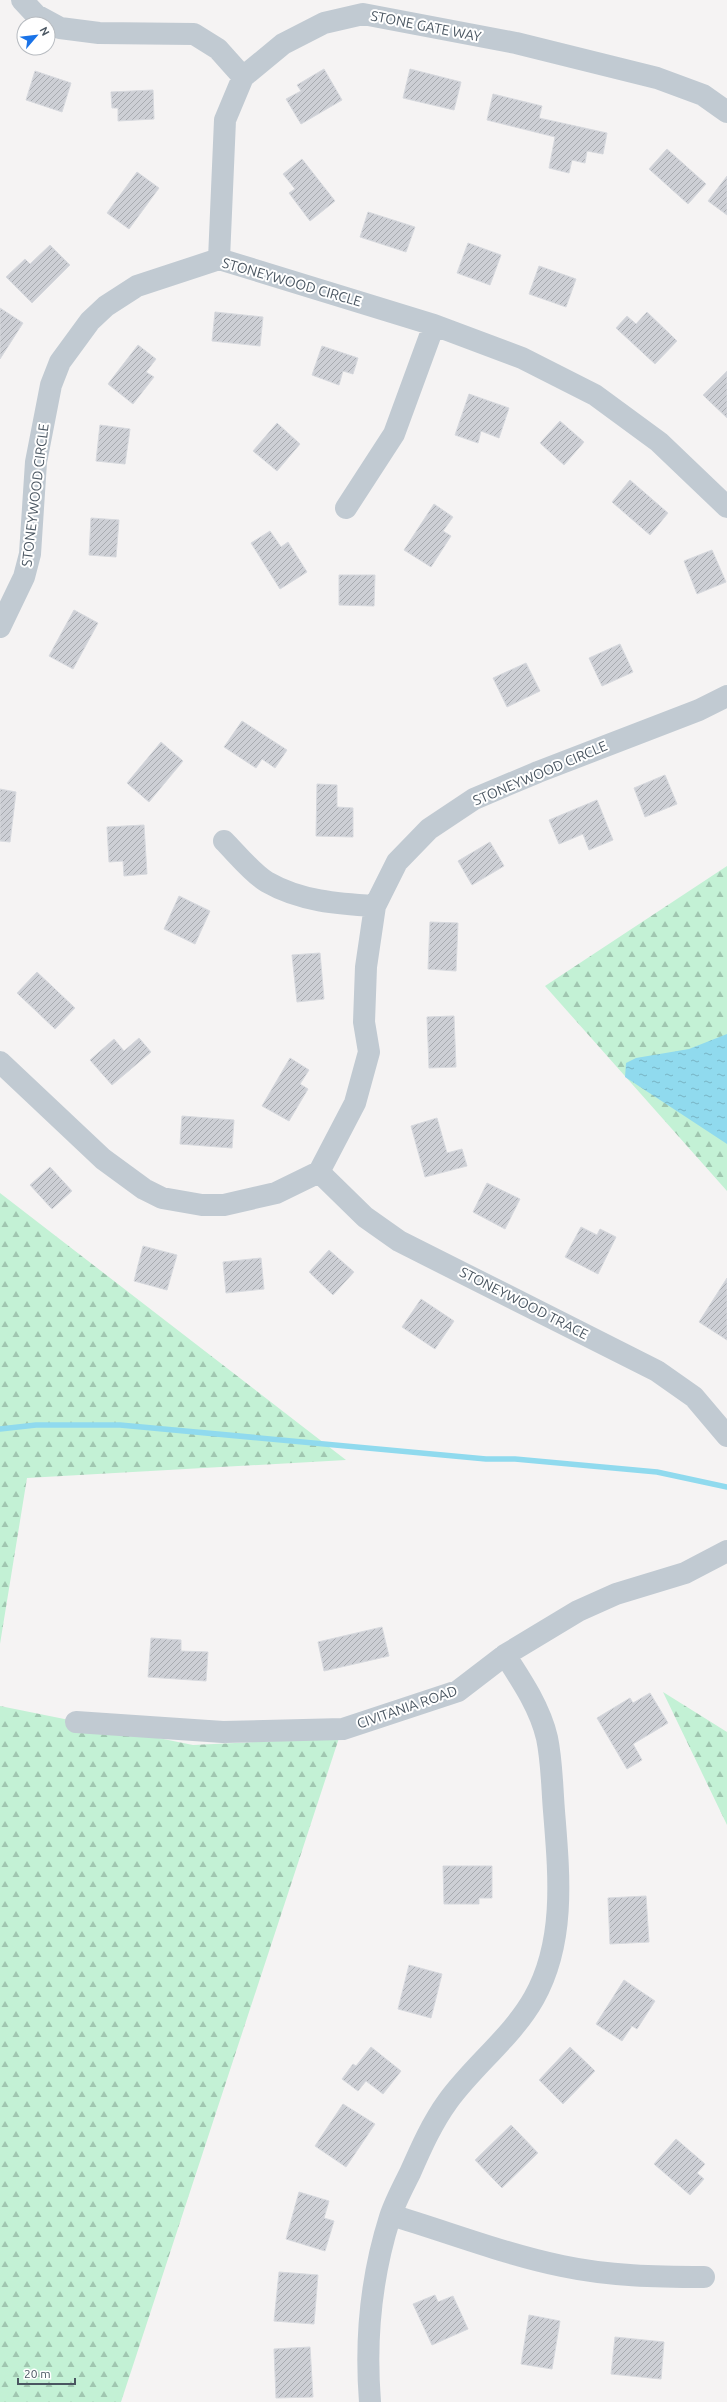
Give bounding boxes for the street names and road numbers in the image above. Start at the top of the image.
street label: STONE GATE WAY [369,7,483,45]
street label: STONEYWOOD CIRCLE [221,254,364,310]
street label: STONEYWOOD CIRCLE [18,422,52,568]
street label: STONEYWOOD CIRCLE [471,737,610,809]
street label: STONEYWOOD TRACE [457,1264,591,1342]
street label: CIVITANIA ROAD [355,1682,459,1732]

